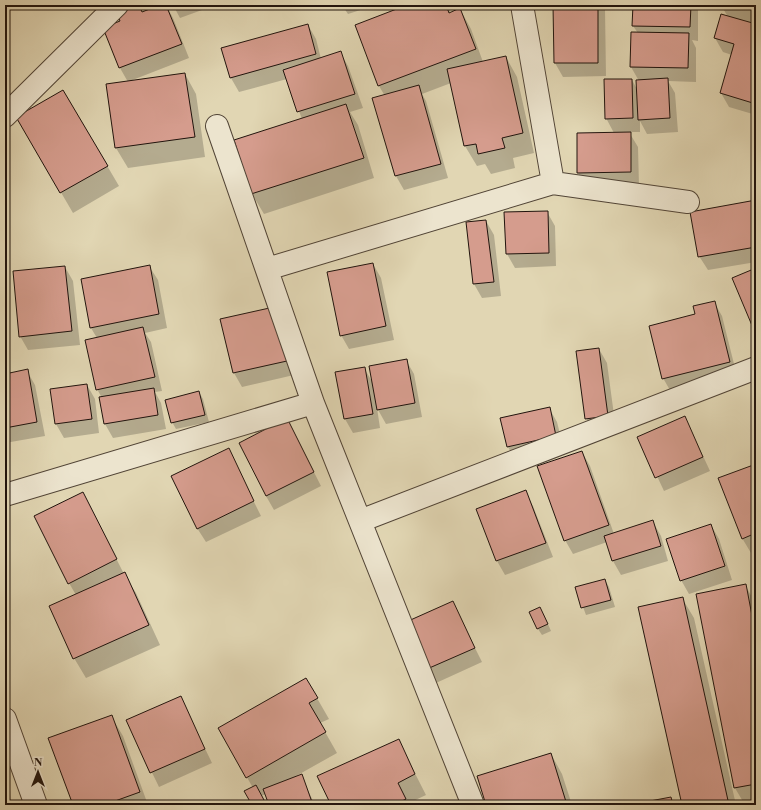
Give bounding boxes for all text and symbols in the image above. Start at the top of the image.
north arrow [18,752,58,792]
text: N [34,756,43,770]

